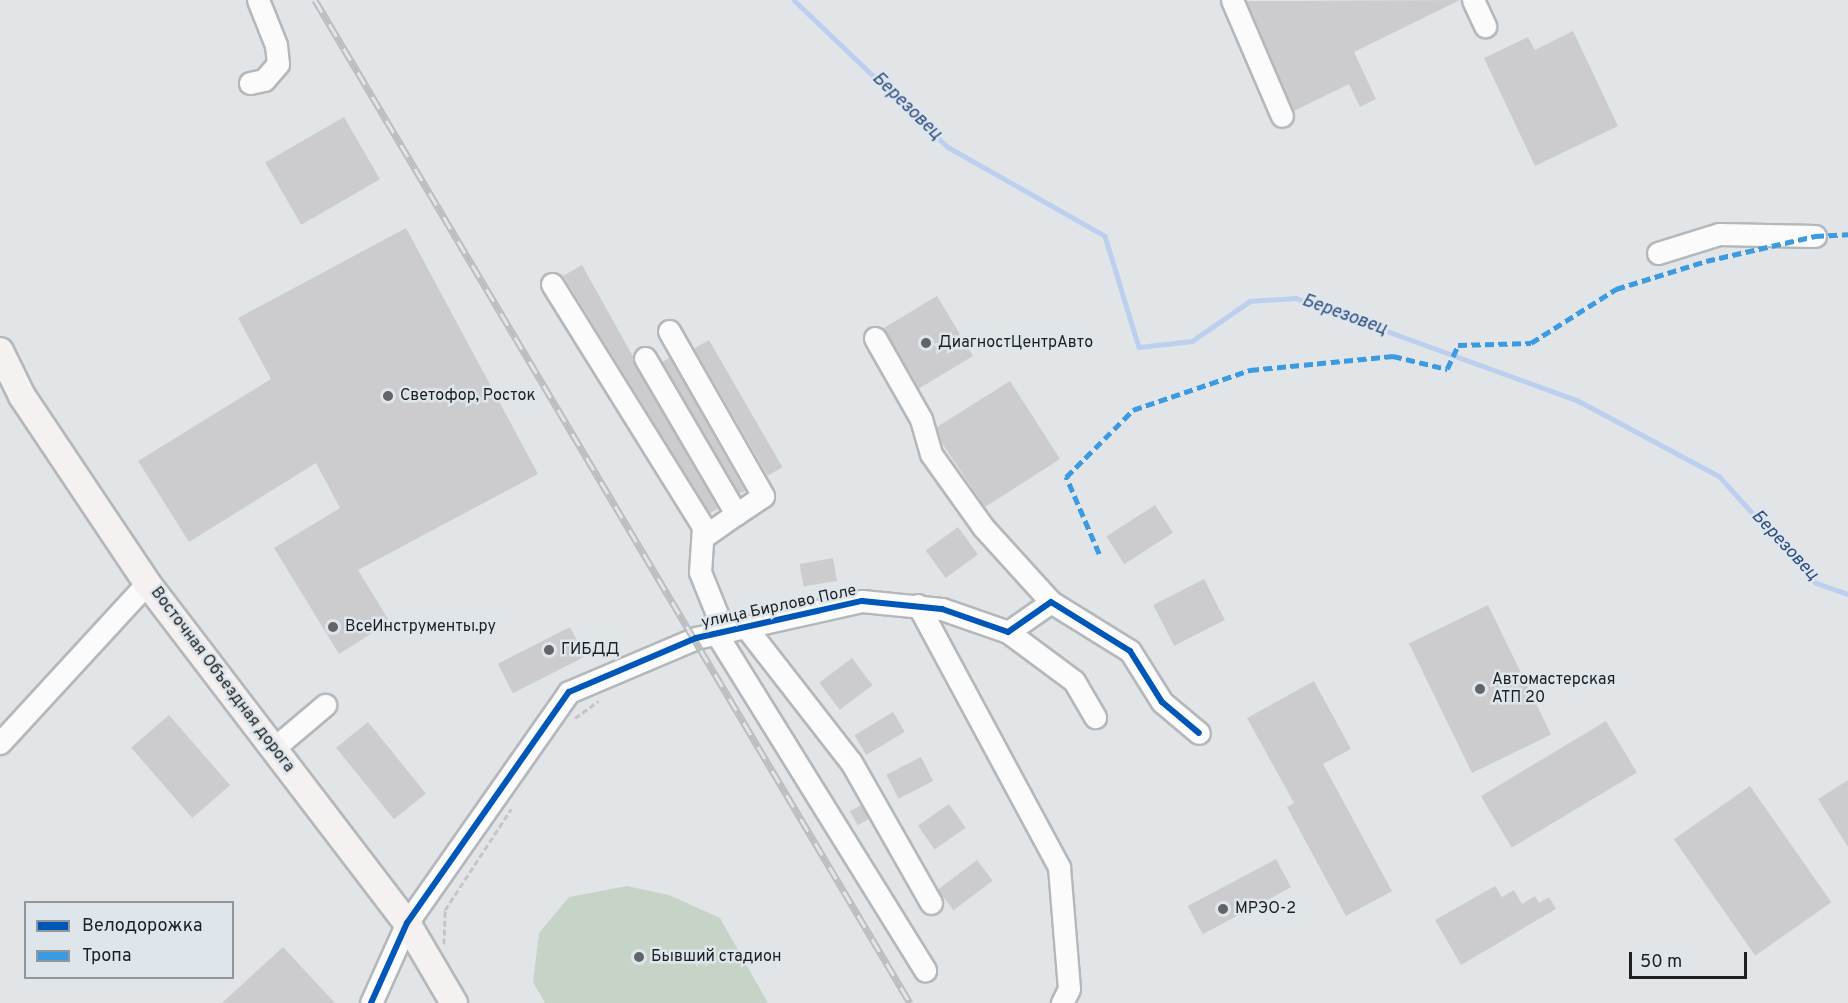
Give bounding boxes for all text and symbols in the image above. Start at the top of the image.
water label: Березовец [867,68,945,146]
water label: Березовец [1299,291,1389,341]
place label: ДиагностЦентрАвто [938,333,1093,353]
marker: ДиагностЦентрАвто [919,336,933,350]
place label: Светофор, Росток [400,386,536,406]
marker: Светофор, Росток [381,389,395,403]
water label: Березовец [1746,506,1822,586]
street label: улица Бирлово Поле [700,581,858,633]
street label: Восточная Объездная дорога [146,584,298,776]
place label: ВсеИнструменты.ру [345,617,496,637]
marker: ВсеИнструменты.ру [326,620,340,634]
place label: ГИБДД [561,640,619,660]
marker: ГИБДД [542,643,556,657]
place label: Автомастерская АТП 20 [1492,670,1616,708]
marker: Автомастерская АТП 20 [1473,682,1487,696]
place label: МРЭО-2 [1235,899,1296,919]
legend [24,901,234,979]
marker: МРЭО-2 [1216,902,1230,916]
text: Велодорожка [82,915,202,938]
scale bar [1632,940,1750,978]
text: Тропа [82,945,131,968]
place label: Бывший стадион [651,947,781,967]
marker: Бывший стадион [632,950,646,964]
text: 50 m [1640,951,1682,974]

